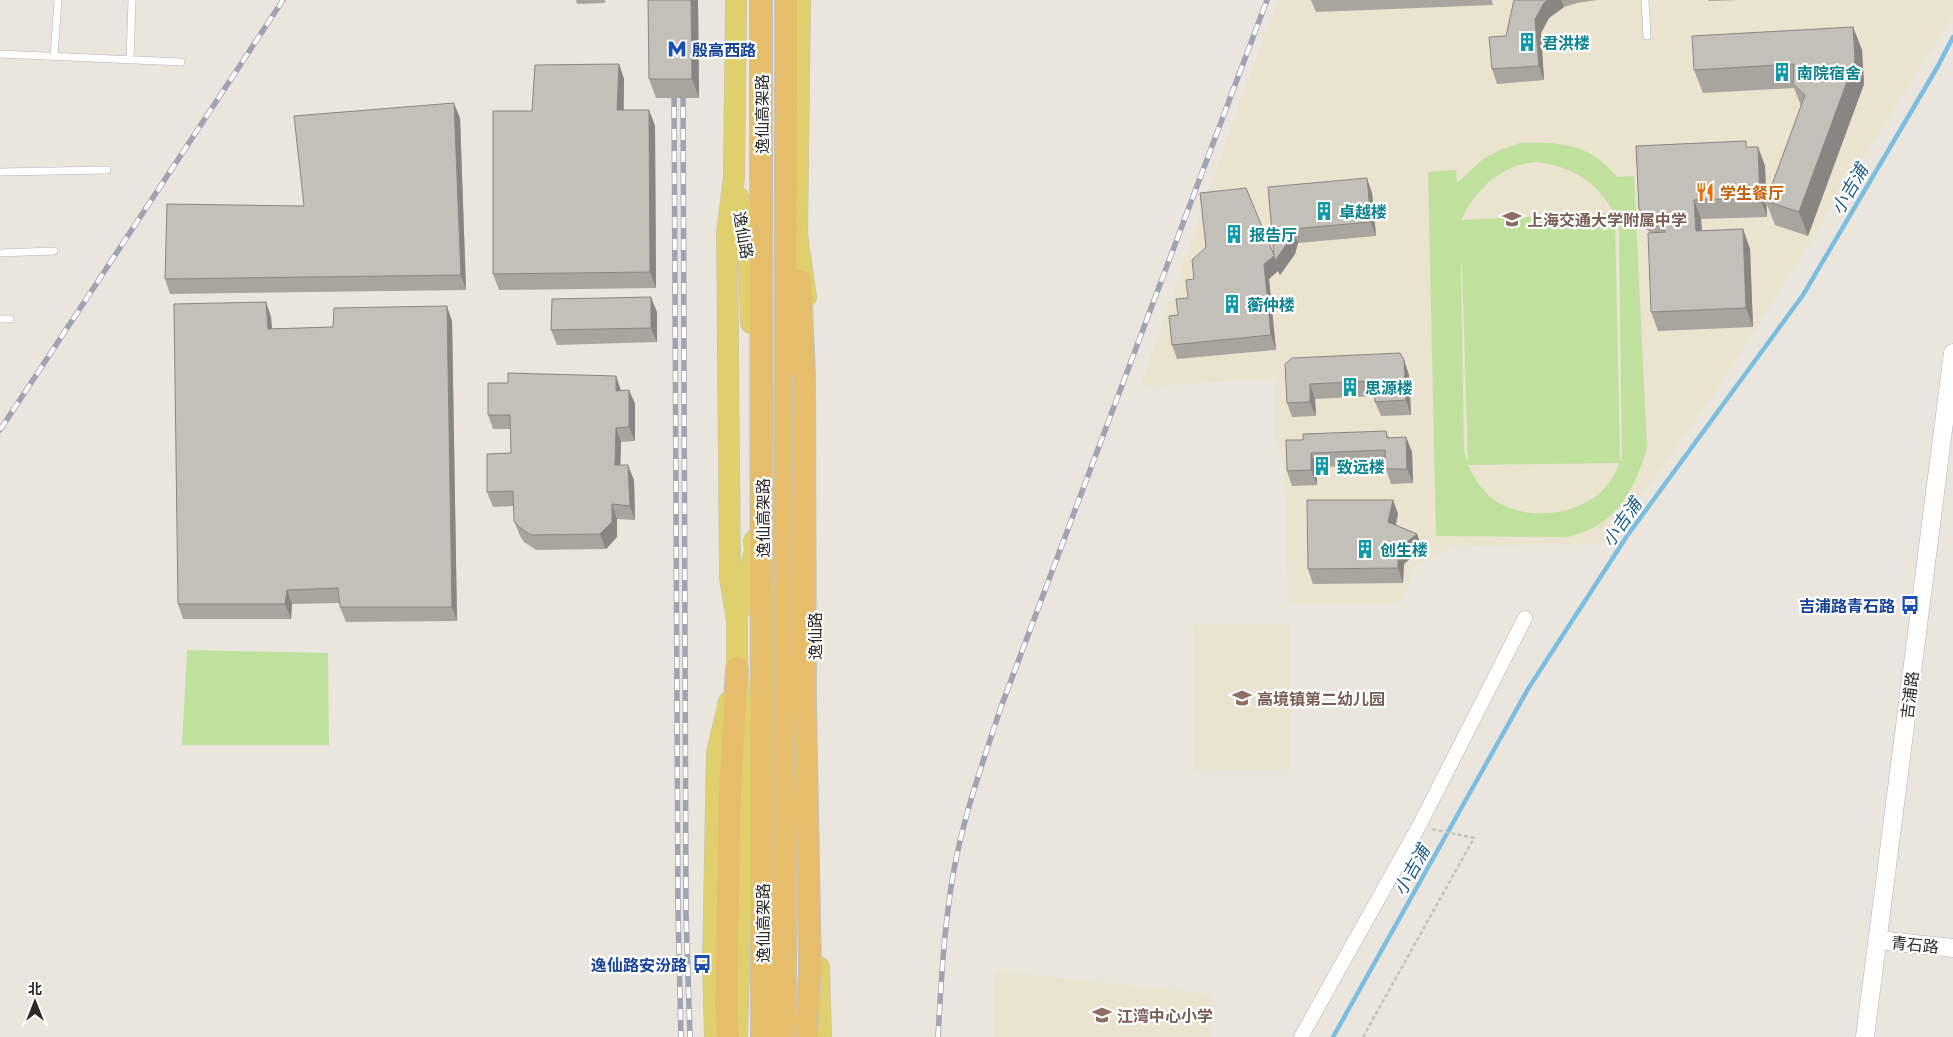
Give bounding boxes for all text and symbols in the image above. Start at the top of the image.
building icon: 君洪楼 [1516,31,1538,53]
place label: 君洪楼 [1542,33,1590,52]
metro station icon: 殷高西路 [666,38,688,60]
place label: 殷高西路 [692,40,756,59]
building icon: 南院宿舍 [1771,61,1793,83]
place label: 南院宿舍 [1797,63,1861,82]
street label: 逸仙高架路 [752,74,771,154]
water label: 小吉浦 [1826,158,1874,218]
restaurant icon: 学生餐厅 [1694,181,1716,203]
place label: 学生餐厅 [1720,183,1784,202]
building icon: 卓越楼 [1313,200,1335,222]
place label: 卓越楼 [1339,202,1387,221]
school or university icon: 上海交通大学附属中学 [1501,208,1523,230]
street label: 逸仙路 [730,210,758,260]
place label: 上海交通大学附属中学 [1527,210,1687,229]
building icon: 报告厅 [1223,223,1245,245]
place label: 报告厅 [1249,225,1297,244]
building icon: 蘅仲楼 [1221,293,1243,315]
place label: 蘅仲楼 [1247,295,1295,314]
building icon: 思源楼 [1339,376,1361,398]
place label: 思源楼 [1365,378,1413,397]
building icon: 致远楼 [1311,455,1333,477]
place label: 致远楼 [1337,457,1385,476]
street label: 逸仙高架路 [753,478,772,558]
water label: 小吉浦 [1597,491,1647,550]
building icon: 创生楼 [1354,538,1376,560]
place label: 创生楼 [1380,540,1428,559]
bus stop icon: 吉浦路青石路 [1899,594,1921,616]
place label: 吉浦路青石路 [1799,596,1895,615]
street label: 逸仙路 [805,612,824,660]
street label: 吉浦路 [1897,670,1921,720]
school or university icon: 高境镇第二幼儿园 [1231,687,1253,709]
place label: 高境镇第二幼儿园 [1257,689,1385,708]
water label: 小吉浦 [1388,838,1435,899]
street label: 逸仙高架路 [753,883,772,963]
street label: 青石路 [1890,932,1940,956]
bus stop icon: 逸仙路安汾路 [691,953,713,975]
place label: 逸仙路安汾路 [591,955,687,974]
north arrow [10,977,60,1027]
text: 北 [28,980,42,997]
school or university icon: 江湾中心小学 [1091,1004,1113,1026]
place label: 江湾中心小学 [1117,1006,1213,1025]

